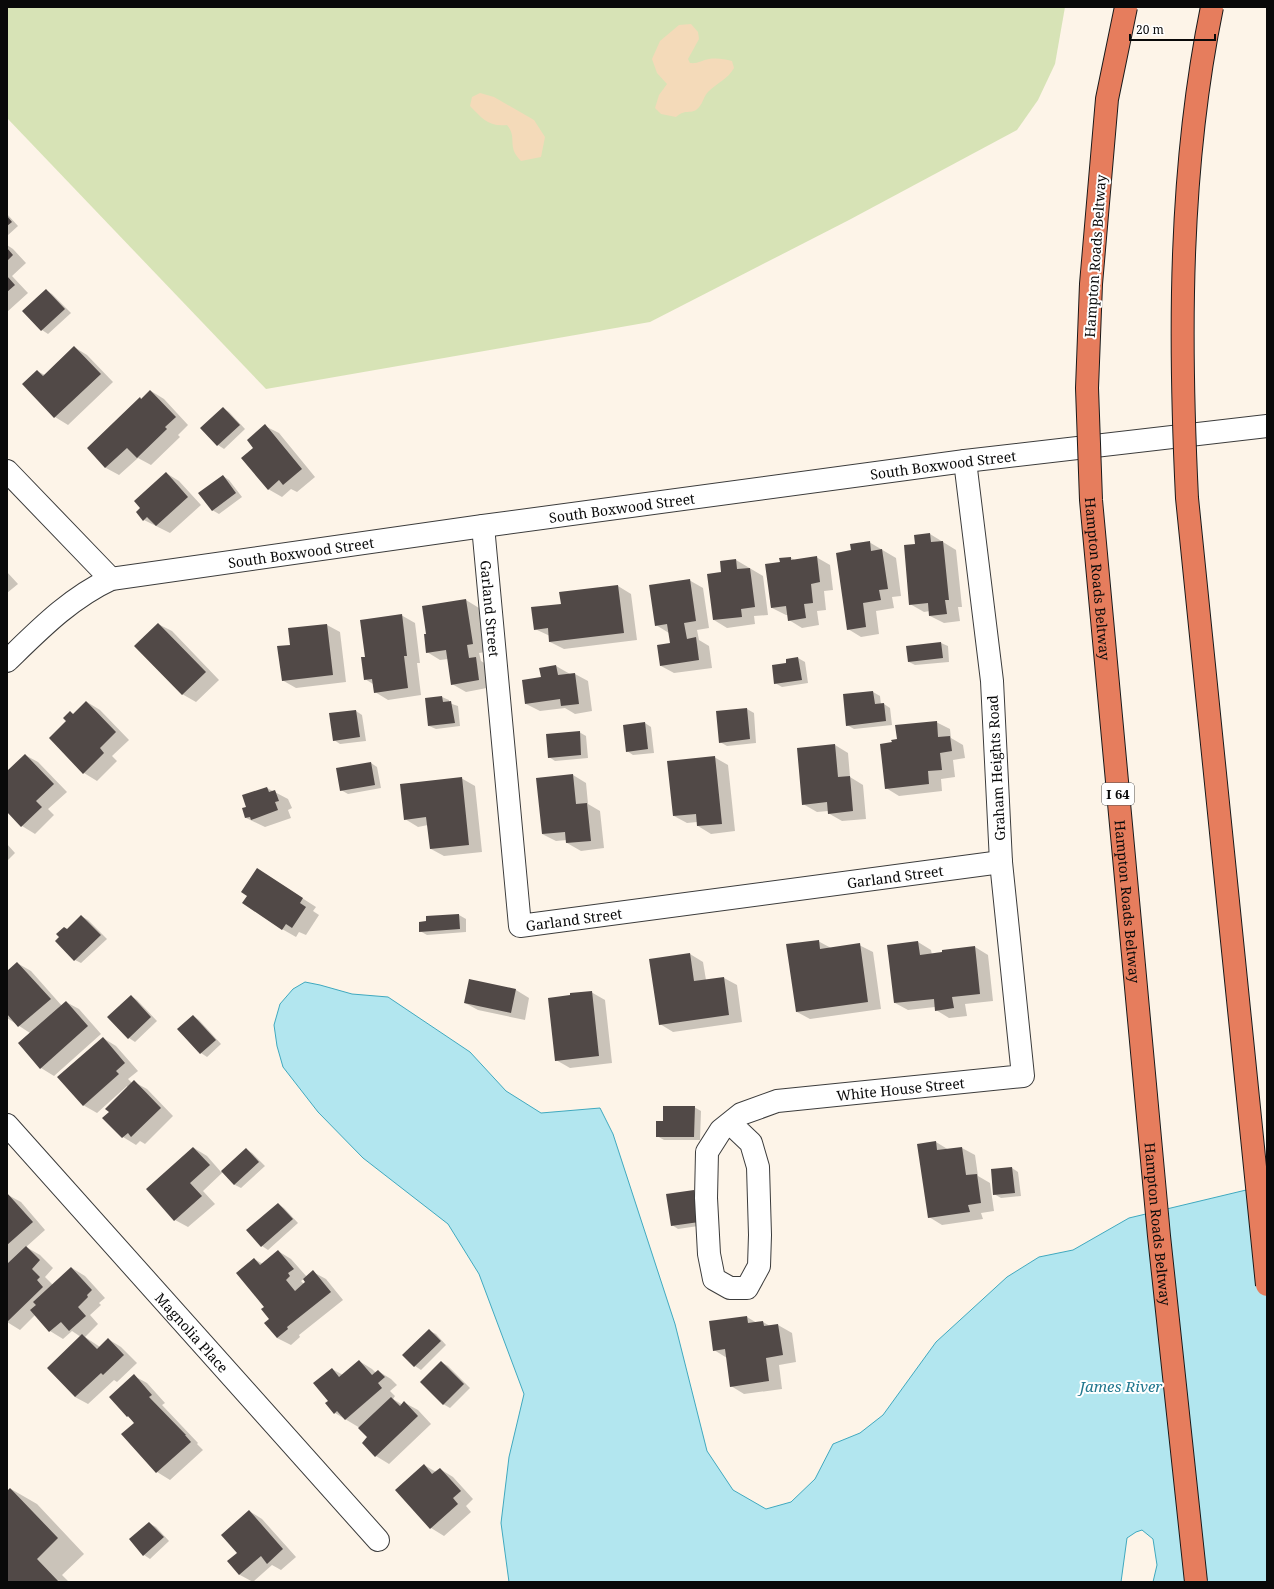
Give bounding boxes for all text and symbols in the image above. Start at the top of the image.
scale bar [1130,16,1215,42]
text: 20 m [1136,21,1164,38]
street label: Hampton Roads Beltway [1080,174,1110,338]
street label: South Boxwood Street [869,446,1017,483]
street label: South Boxwood Street [548,488,696,527]
street label: Hampton Roads Beltway [1081,496,1115,661]
street label: South Boxwood Street [227,532,375,572]
street label: Garland Street [477,559,505,658]
street label: Graham Heights Road [983,694,1009,841]
road number: I 64 [1102,783,1134,805]
street label: Hampton Roads Beltway [1111,819,1145,984]
street label: Garland Street [846,860,944,892]
street label: Garland Street [524,903,623,935]
street label: White House Street [835,1072,965,1104]
street label: Hampton Roads Beltway [1141,1142,1176,1307]
street label: Magnolia Place [151,1288,233,1376]
water label: James River [1077,1376,1163,1396]

